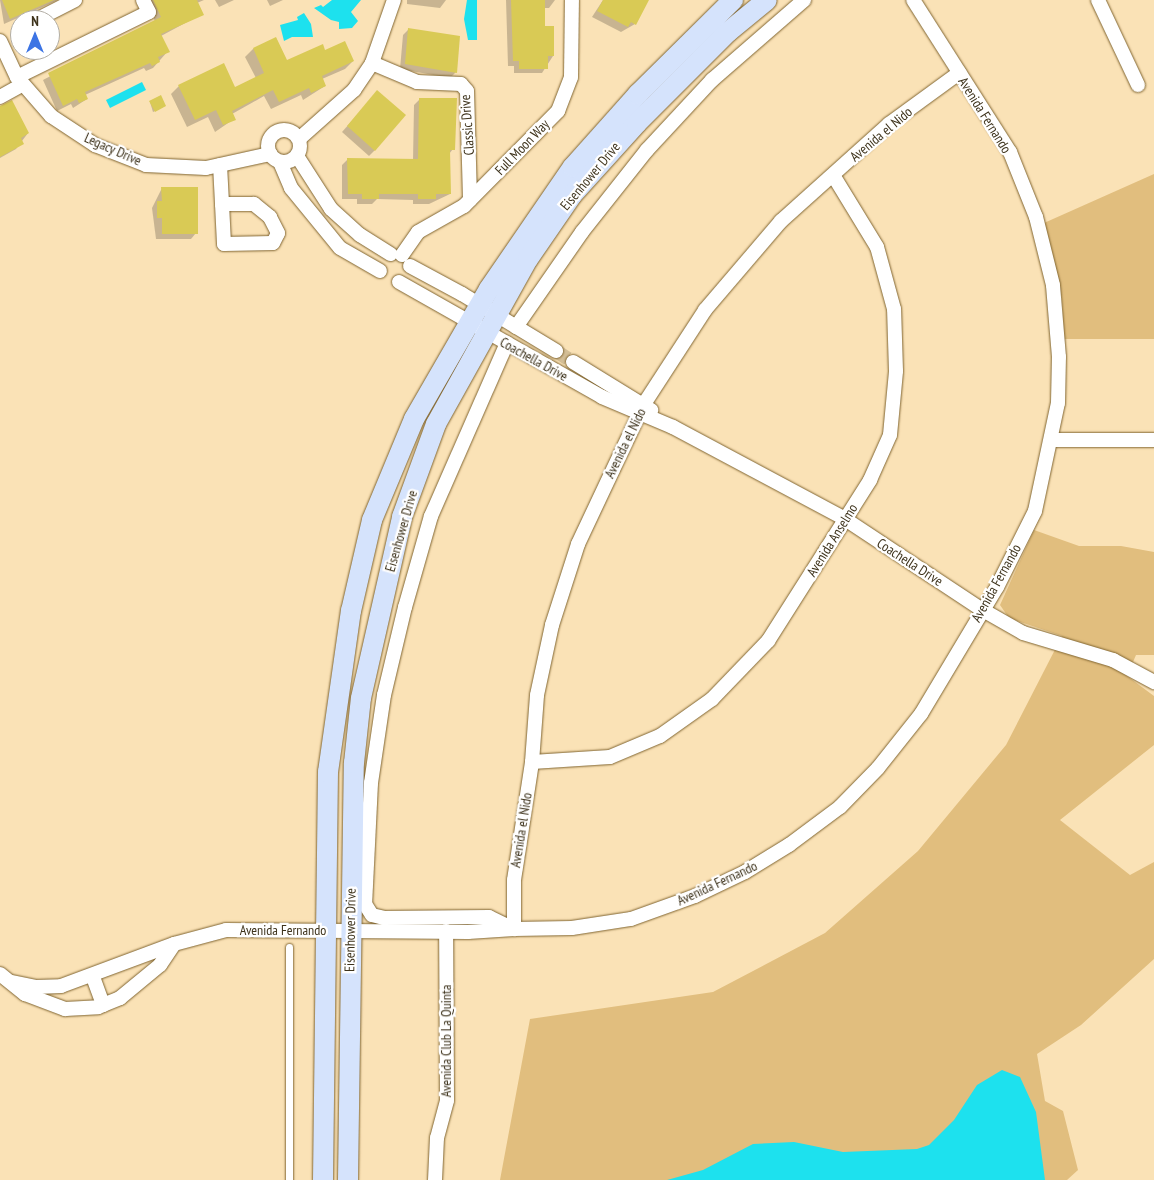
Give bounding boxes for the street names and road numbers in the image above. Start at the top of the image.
street label: Avenida Fernando [955,74,1015,156]
street label: Classic Drive [456,94,478,156]
street label: Avenida el Nido [847,103,915,165]
street label: Full Moon Way [491,116,553,178]
street label: Legacy Drive [82,129,144,169]
street label: Eisenhower Drive [557,138,623,214]
street label: Coachella Drive [497,333,571,385]
street label: Avenida el Nido [601,405,649,481]
street label: Eisenhower Drive [381,488,421,574]
street label: Avenida Anselmo [803,500,861,580]
street label: Coachella Drive [874,534,946,590]
street label: Avenida Fernando [968,541,1024,625]
street label: Avenida el Nido [507,791,535,869]
street label: Avenida Fernando [674,857,760,909]
street label: Eisenhower Drive [341,888,359,972]
street label: Avenida Fernando [240,922,326,938]
street label: Avenida Club La Quinta [438,985,454,1097]

